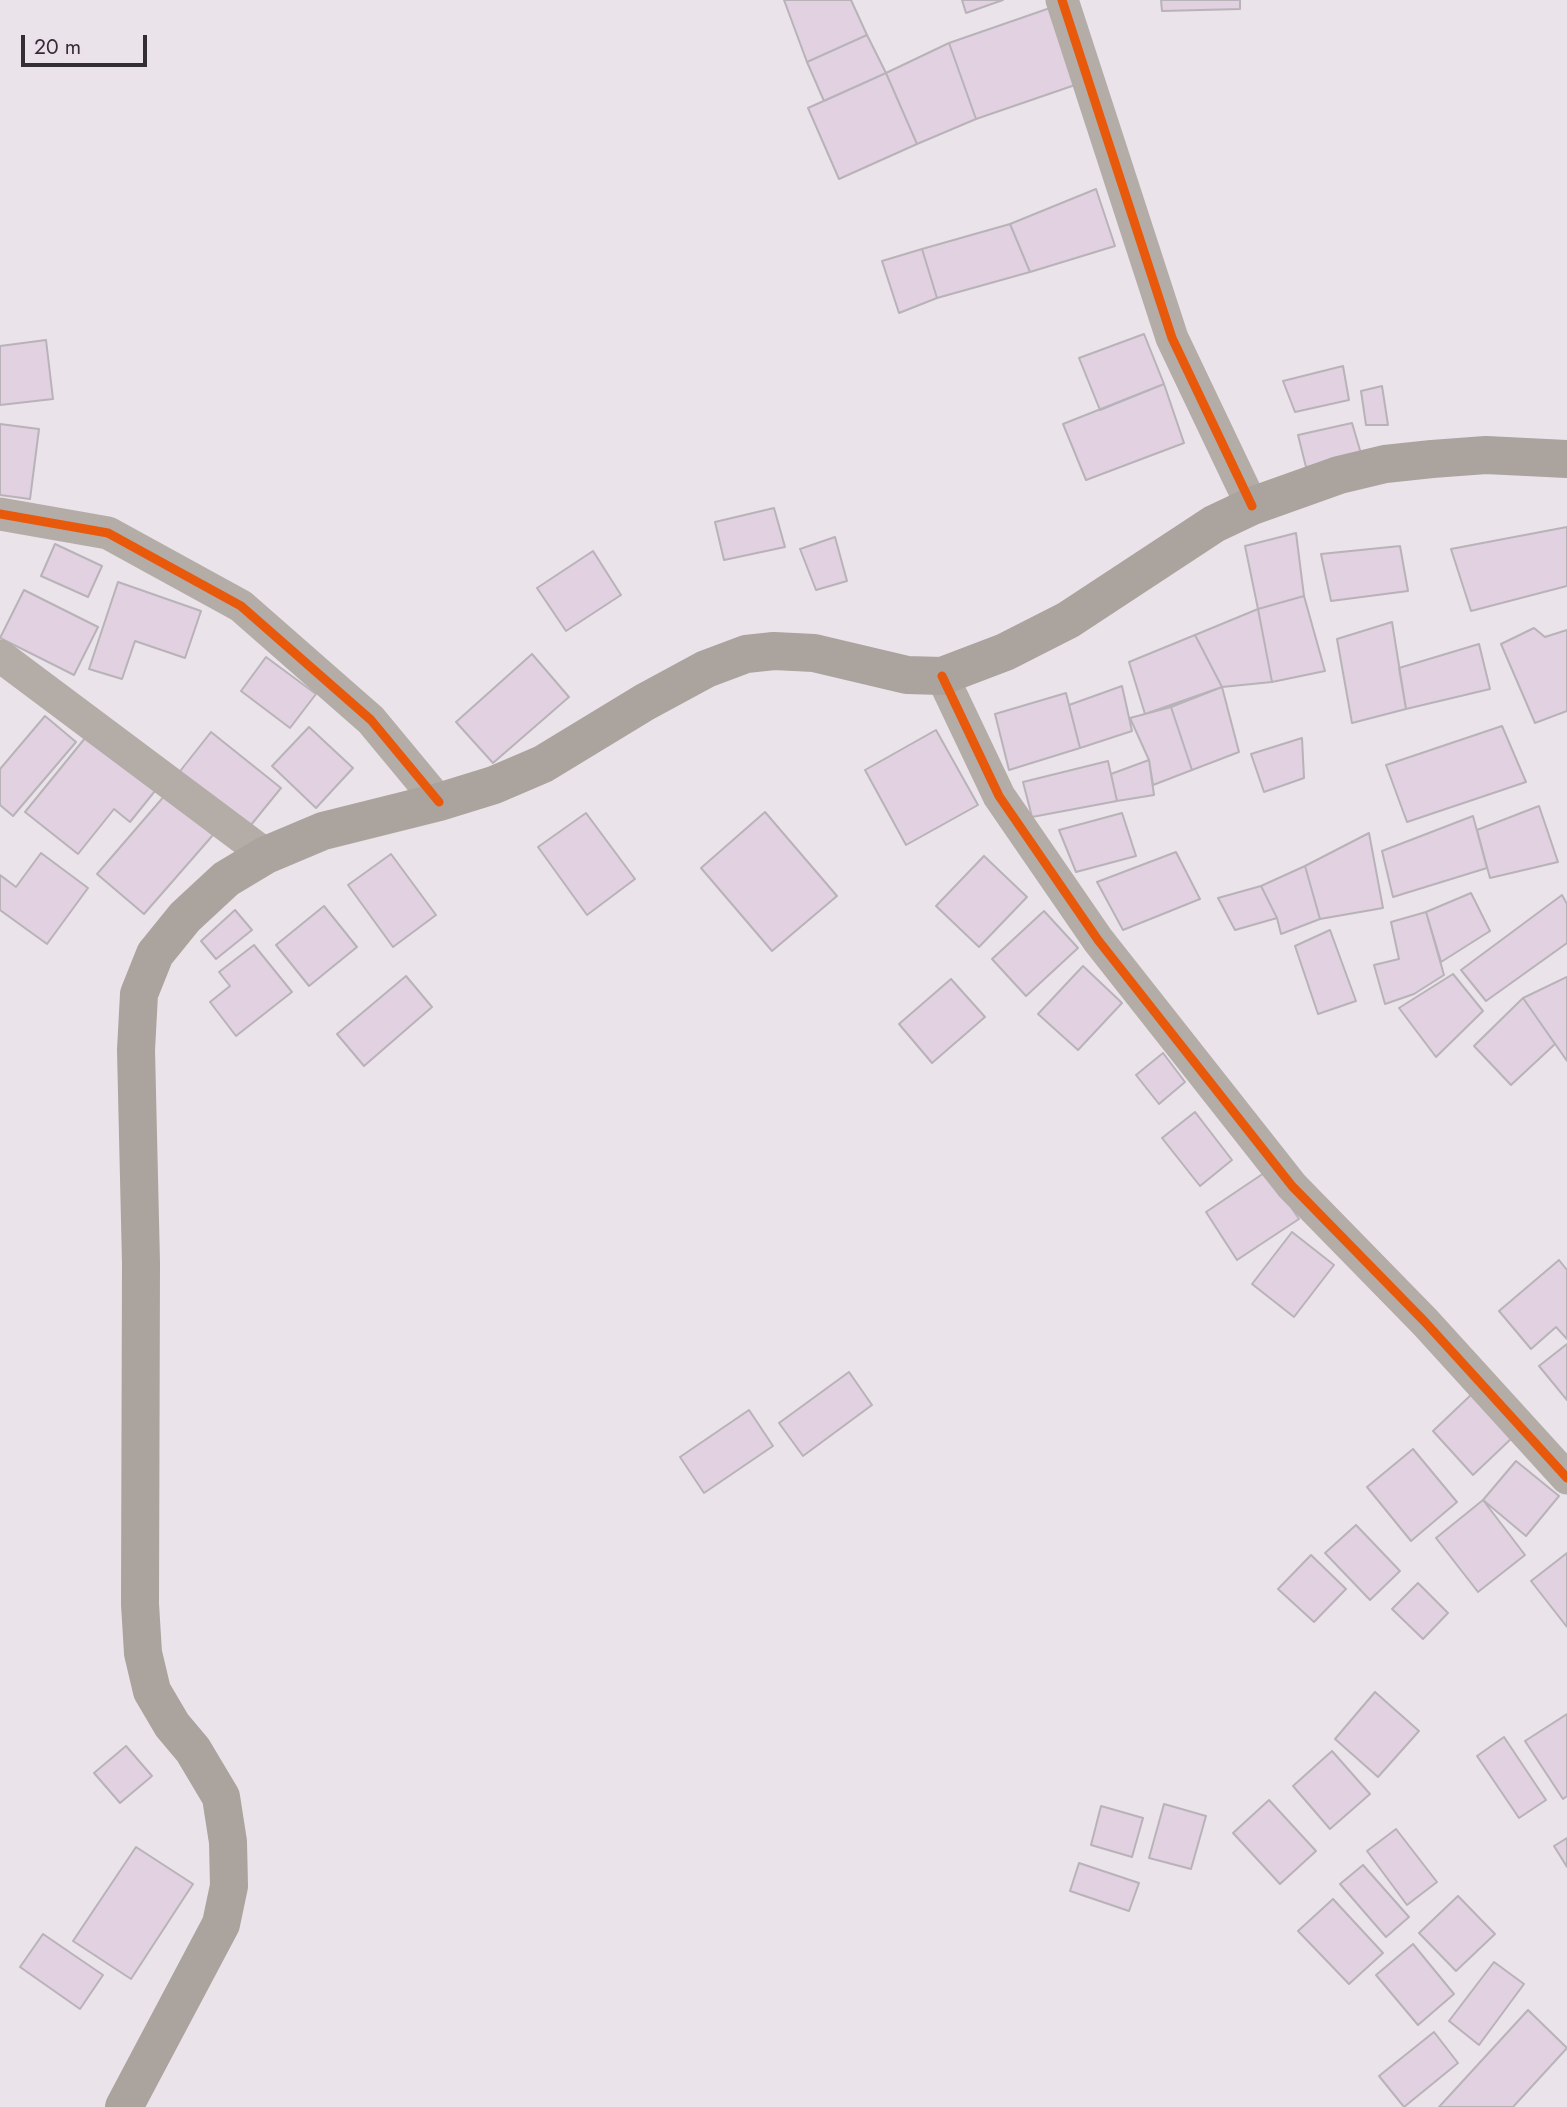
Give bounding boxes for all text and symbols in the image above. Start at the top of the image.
scale bar [24,21,150,65]
text: 20 m [34,32,81,62]

